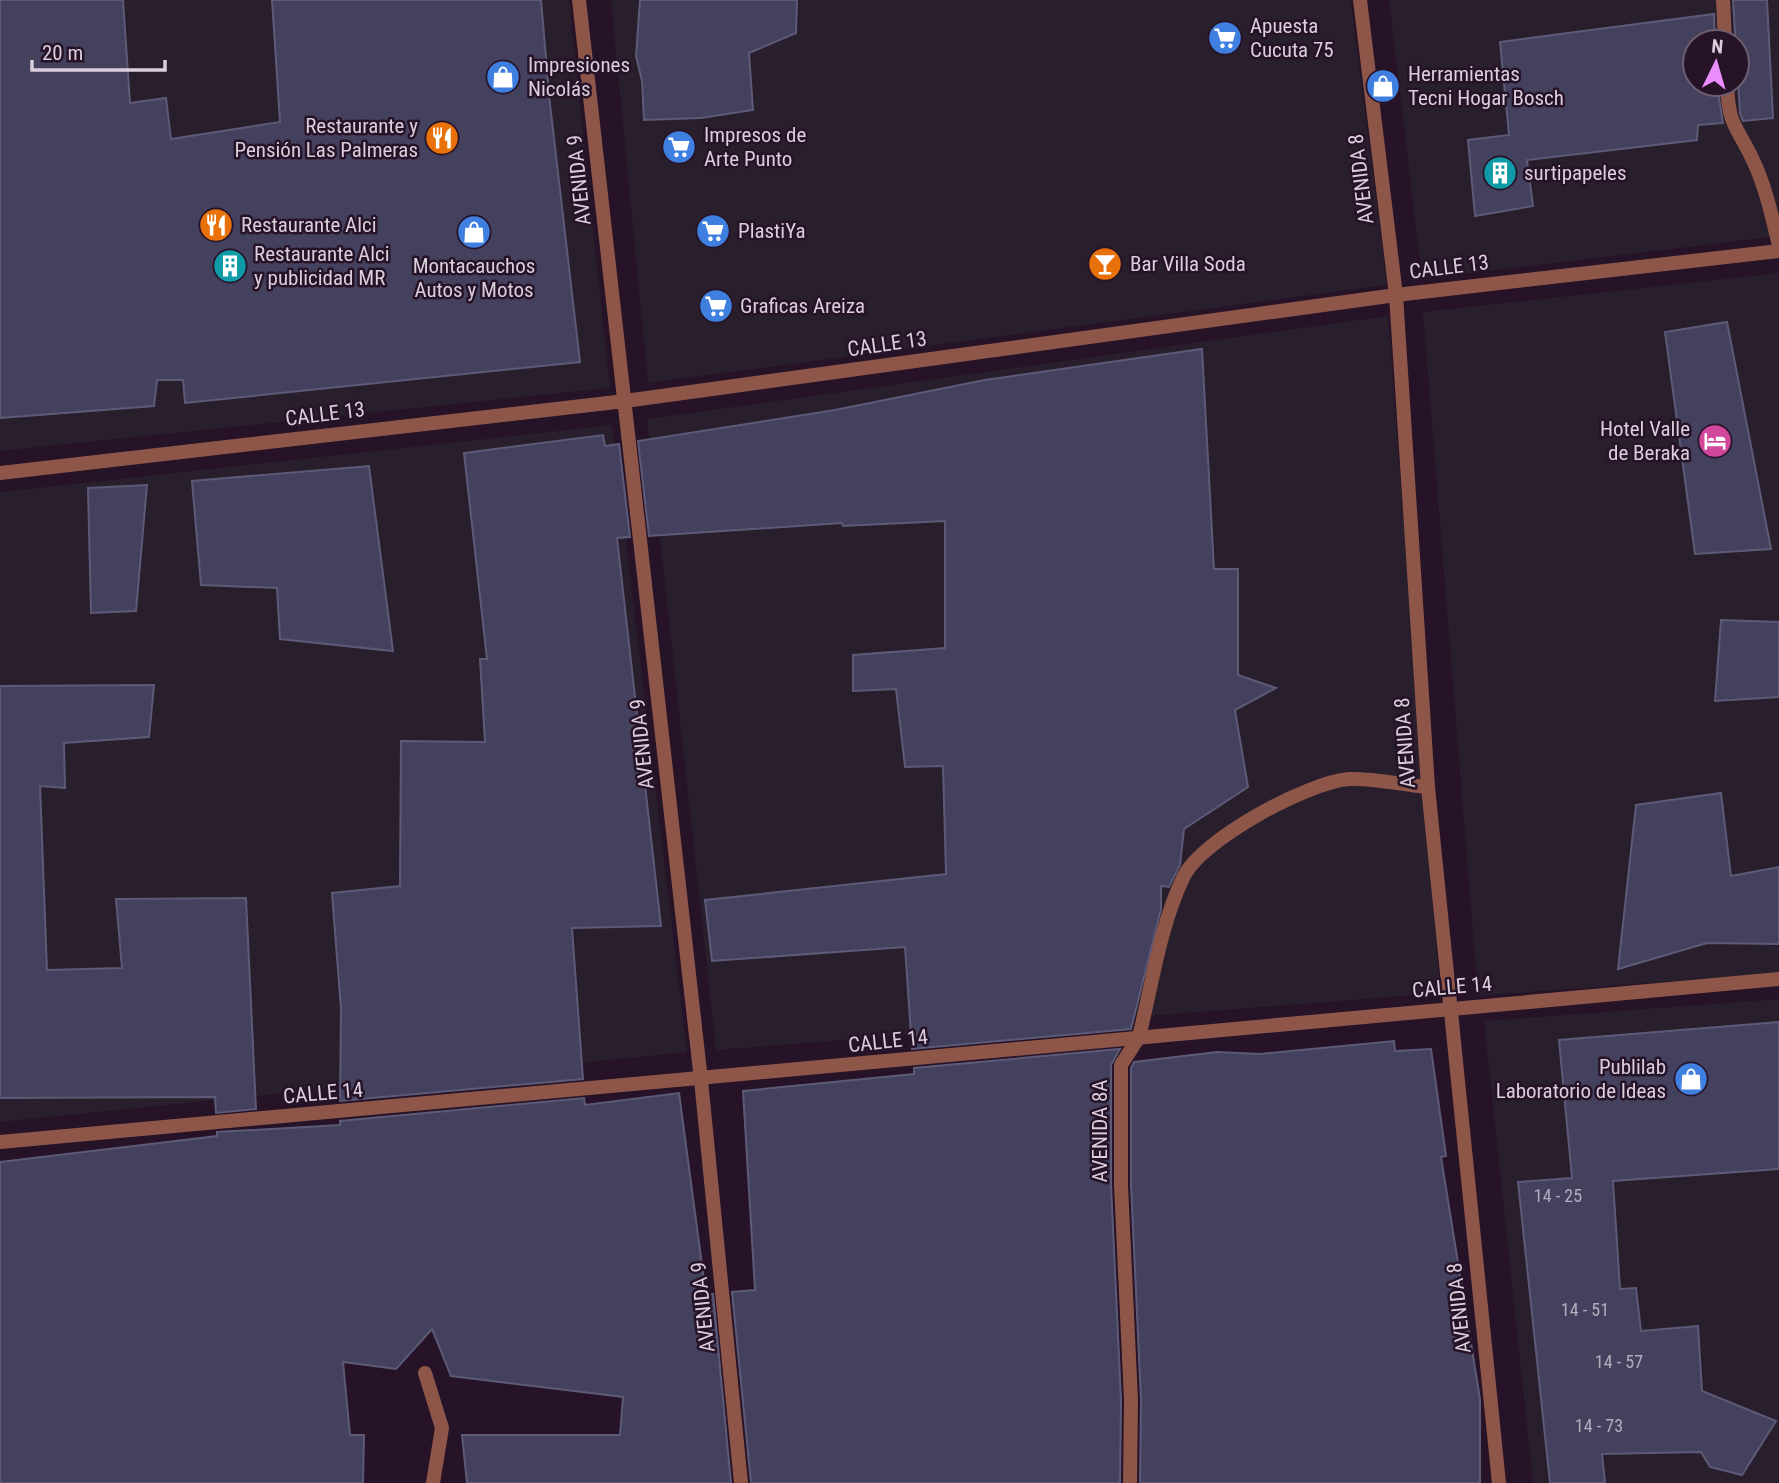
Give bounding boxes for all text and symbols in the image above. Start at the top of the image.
place label: Apuesta Cucuta 75 [1250,14,1334,62]
supermarket icon: Apuesta Cucuta 75 [1206,19,1244,57]
scale bar [32,28,164,72]
north arrow [1681,28,1751,98]
text: N [1711,35,1724,59]
text: 20 m [42,41,83,65]
place label: Impresiones Nicolás [528,53,630,101]
shop icon: Impresiones Nicolás [484,58,522,96]
place label: Herramientas Tecni Hogar Bosch [1408,62,1564,110]
shop icon: Herramientas Tecni Hogar Bosch [1364,67,1402,105]
place label: Restaurante y Pensión Las Palmeras [234,114,418,162]
restaurant icon: Restaurante y Pensión Las Palmeras [423,119,461,157]
place label: Impresos de Arte Punto [704,123,806,171]
supermarket icon: Impresos de Arte Punto [660,128,698,166]
street label: AVENIDA 8 [1344,132,1378,226]
street label: AVENIDA 9 [562,134,596,226]
building icon: surtipapeles [1481,154,1519,192]
place label: surtipapeles [1524,161,1627,185]
restaurant icon: Restaurante Alci [197,206,235,244]
supermarket icon: PlastiYa [694,212,732,250]
place label: Restaurante Alci [241,213,377,237]
shop icon: Montacauchos Autos y Motos [455,213,493,251]
place label: PlastiYa [738,219,805,243]
place label: Restaurante Alci y publicidad MR [254,242,390,290]
bar icon: Bar Villa Soda [1086,245,1124,283]
building icon: Restaurante Alci y publicidad MR [211,247,249,285]
street label: CALLE 13 [1408,250,1490,284]
place label: Bar Villa Soda [1130,252,1246,276]
place label: Montacauchos Autos y Motos [413,254,535,302]
supermarket icon: Graficas Areiza [697,287,735,325]
place label: Graficas Areiza [740,294,865,318]
street label: CALLE 13 [846,327,928,361]
street label: CALLE 13 [284,397,366,431]
place label: Hotel Valle de Beraka [1600,417,1690,465]
hotel icon: Hotel Valle de Beraka [1696,422,1734,460]
street label: AVENIDA 8 [1390,697,1420,789]
street label: AVENIDA 9 [625,698,659,790]
street label: CALLE 14 [1411,972,1493,1002]
street label: CALLE 14 [847,1025,929,1057]
place label: Publilab Laboratorio de Ideas [1496,1055,1666,1103]
shop icon: Publilab Laboratorio de Ideas [1672,1060,1710,1098]
street label: CALLE 14 [282,1078,364,1108]
street label: AVENIDA 8A [1088,1080,1112,1182]
house number: 14 - 25 [1534,1185,1582,1206]
street label: AVENIDA 9 [686,1261,720,1353]
street label: AVENIDA 8 [1442,1262,1476,1354]
house number: 14 - 51 [1561,1299,1609,1320]
house number: 14 - 57 [1595,1351,1643,1372]
house number: 14 - 73 [1575,1415,1623,1436]

